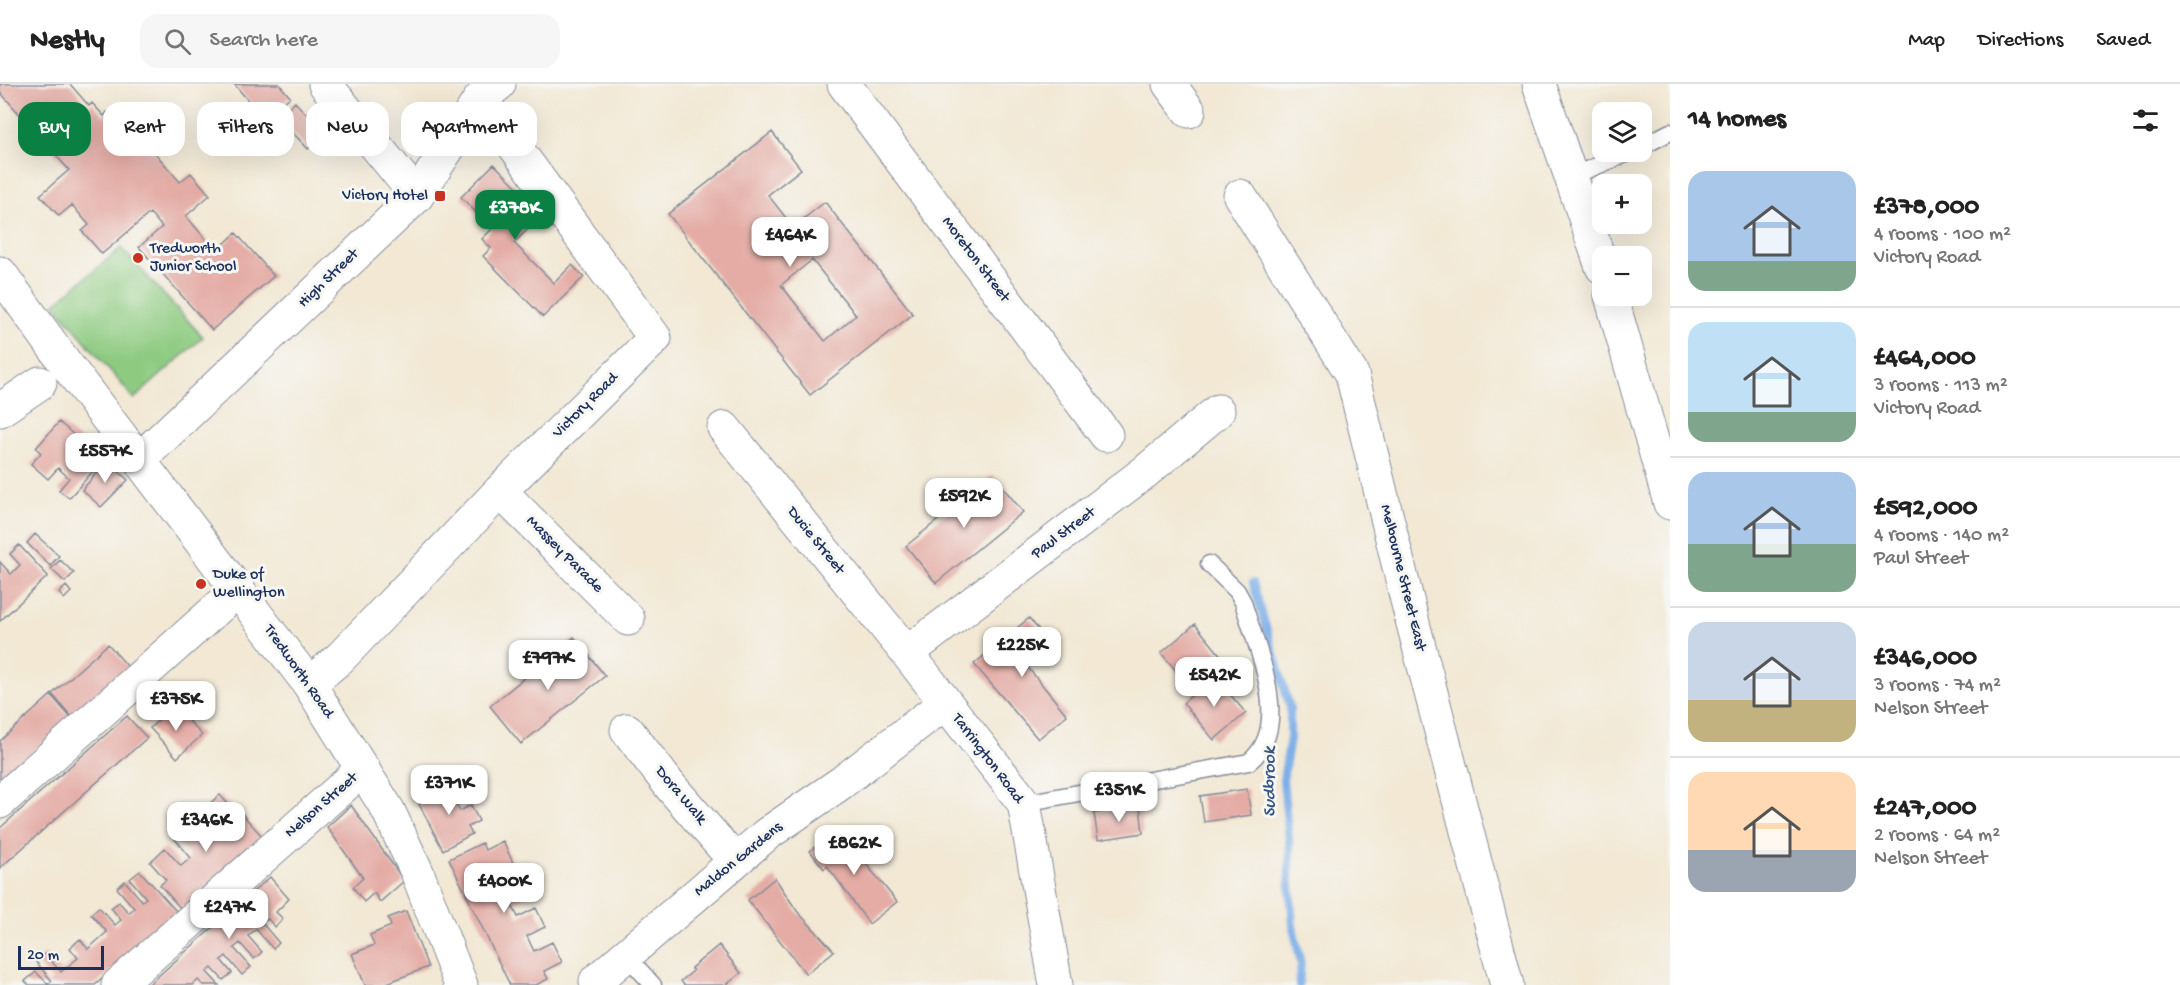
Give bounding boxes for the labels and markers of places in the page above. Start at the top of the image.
place label: Victory Hotel [341,187,428,206]
marker: Victory Hotel [433,189,447,203]
pin: £378K [473,190,557,241]
pin: £464K [748,217,832,268]
place label: Tredworth Junior School [149,240,236,277]
marker: Tredworth Junior School [131,251,145,265]
pin: £557K [63,433,147,484]
pin: £592K [922,478,1006,529]
place label: Duke of Wellington [212,566,285,603]
marker: Duke of Wellington [194,577,208,591]
pin: £225K [980,627,1064,678]
pin: £797K [506,640,590,691]
pin: £542K [1172,657,1256,708]
pin: £375K [134,681,218,732]
pin: £371K [407,765,491,816]
pin: £351K [1077,772,1161,823]
pin: £346K [164,802,248,853]
pin: £862K [812,825,896,876]
pin: £400K [462,863,546,914]
pin: £247K [187,889,271,940]

